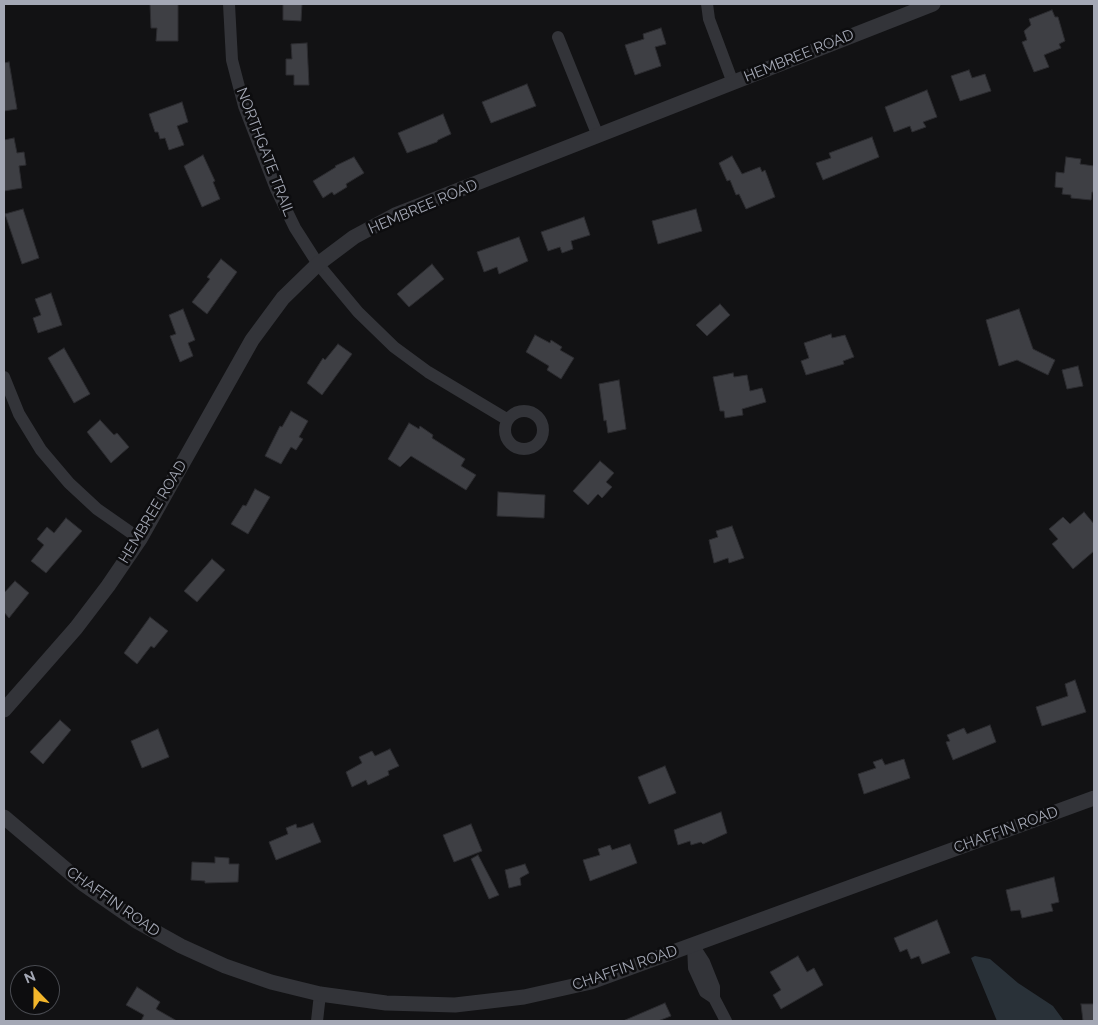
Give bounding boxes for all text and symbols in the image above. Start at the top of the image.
street label: HEMBREE ROAD [741,26,857,86]
street label: NORTHGATE TRAIL [232,85,298,219]
street label: HEMBREE ROAD [366,176,480,238]
street label: HEMBREE ROAD [115,457,191,567]
street label: CHAFFIN ROAD [951,803,1061,857]
street label: CHAFFIN ROAD [63,863,163,941]
street label: CHAFFIN ROAD [570,942,680,994]
north arrow [10,965,60,1015]
text: N [22,968,38,986]

